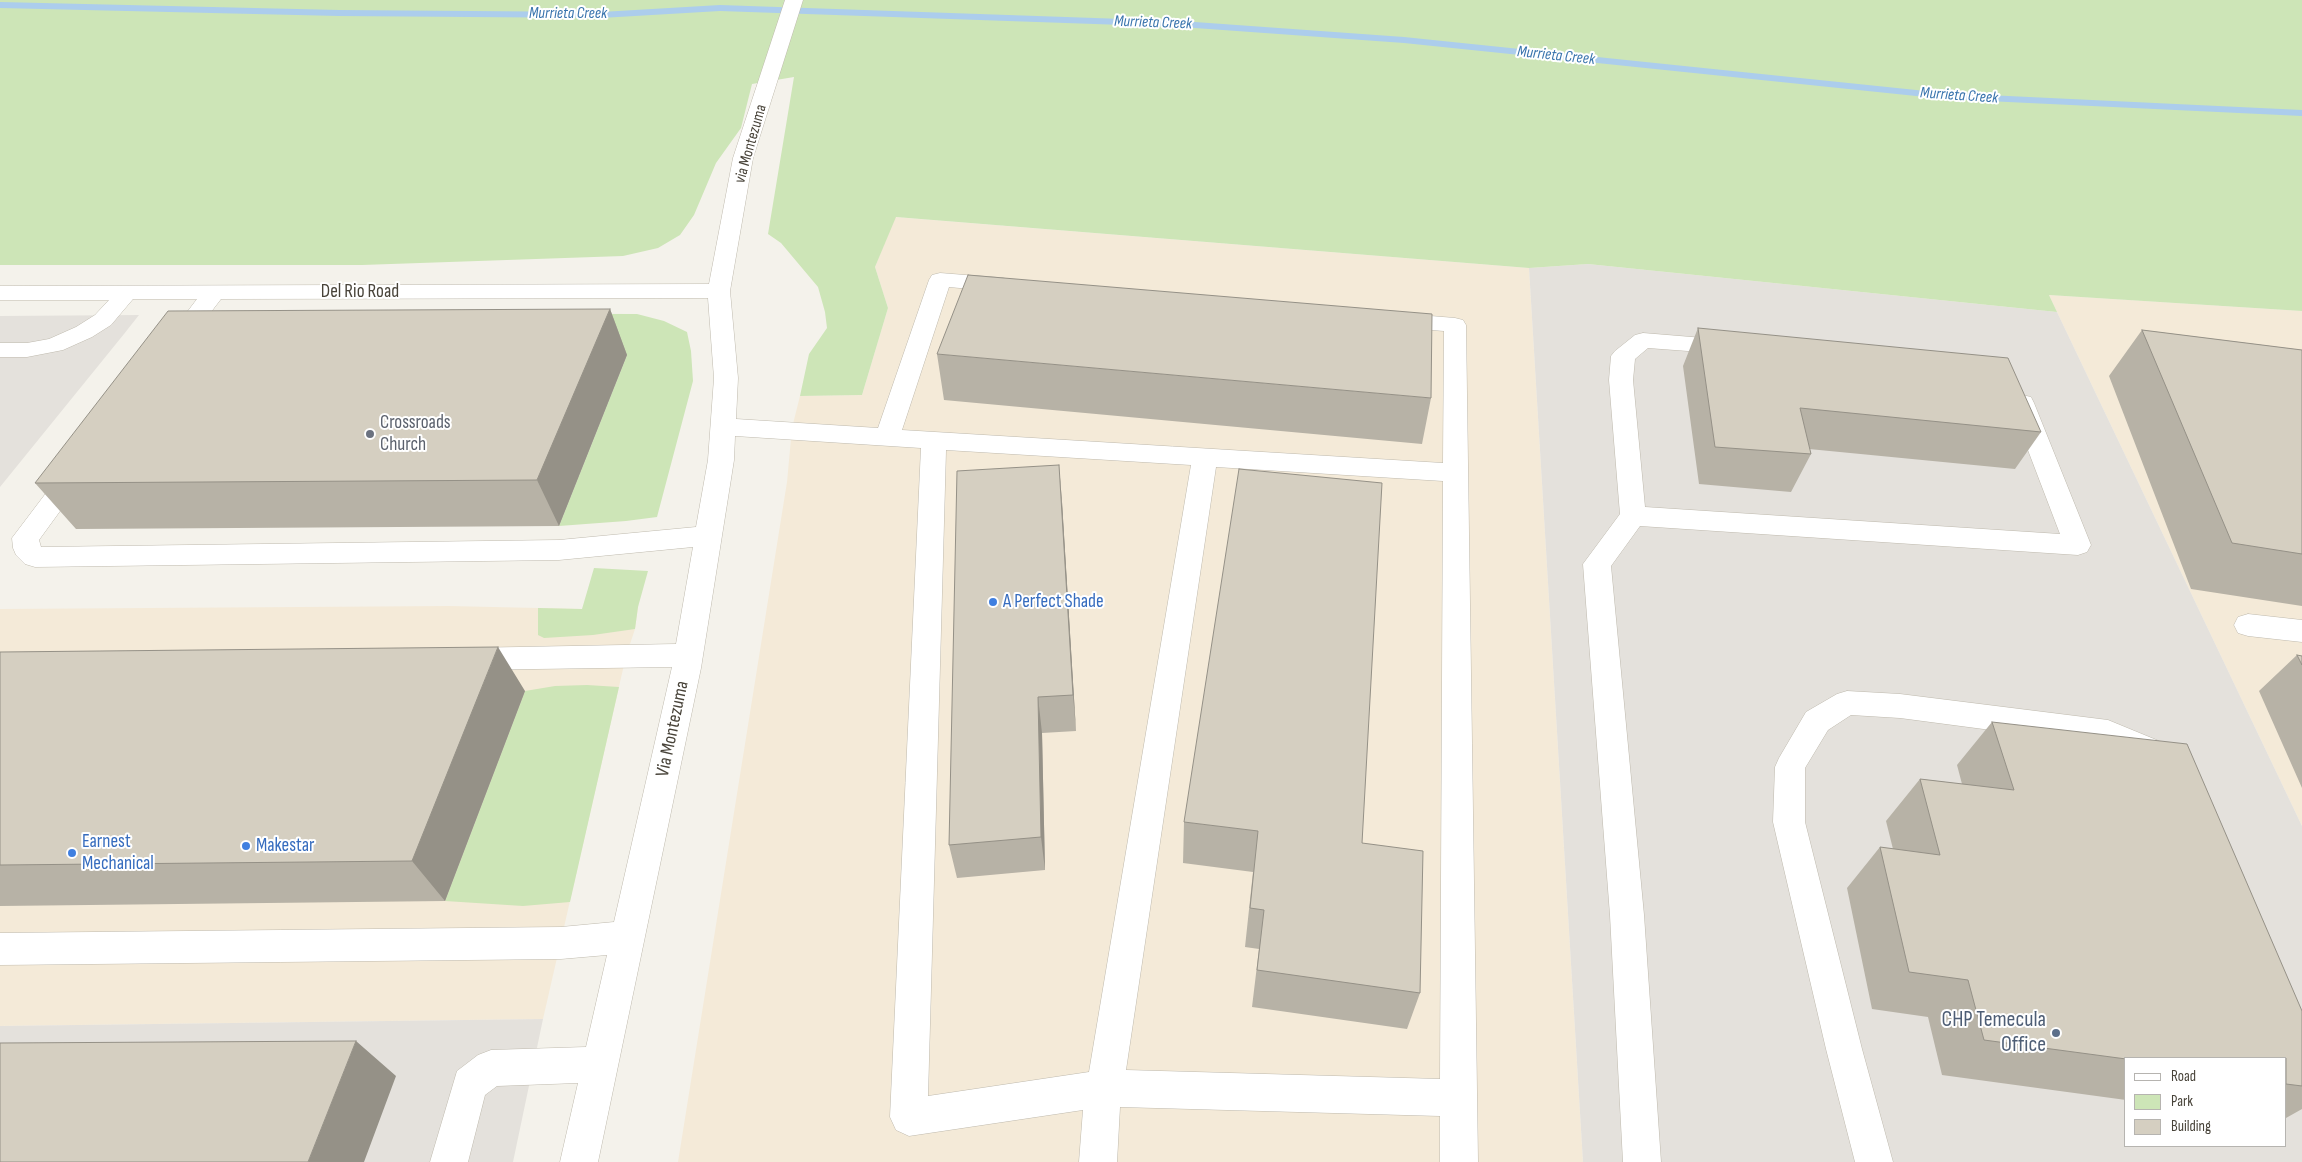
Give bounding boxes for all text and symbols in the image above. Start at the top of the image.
water label: Murrieta Creek [529,4,607,24]
water label: Murrieta Creek [1114,12,1192,34]
water label: Murrieta Creek [1516,42,1596,70]
water label: Murrieta Creek [1919,84,1999,108]
street label: via Montezuma [731,102,771,186]
street label: Del Rio Road [321,281,399,303]
place label: Crossroads Church [380,412,451,456]
marker: Crossroads Church [364,428,376,440]
place label: A Perfect Shade [1003,591,1104,613]
marker: A Perfect Shade [987,596,999,608]
street label: Via Montezuma [652,679,694,779]
place label: Earnest Mechanical [82,831,154,875]
place label: Makestar [256,835,314,857]
marker: Makestar [240,840,252,852]
marker: Earnest Mechanical [66,847,78,859]
place label: CHP Temecula Office [1942,1007,2046,1058]
marker: CHP Temecula Office [2050,1027,2062,1039]
legend [2124,1057,2287,1147]
text: Road [2171,1067,2196,1086]
text: Park [2171,1092,2193,1111]
text: Building [2171,1117,2211,1136]

